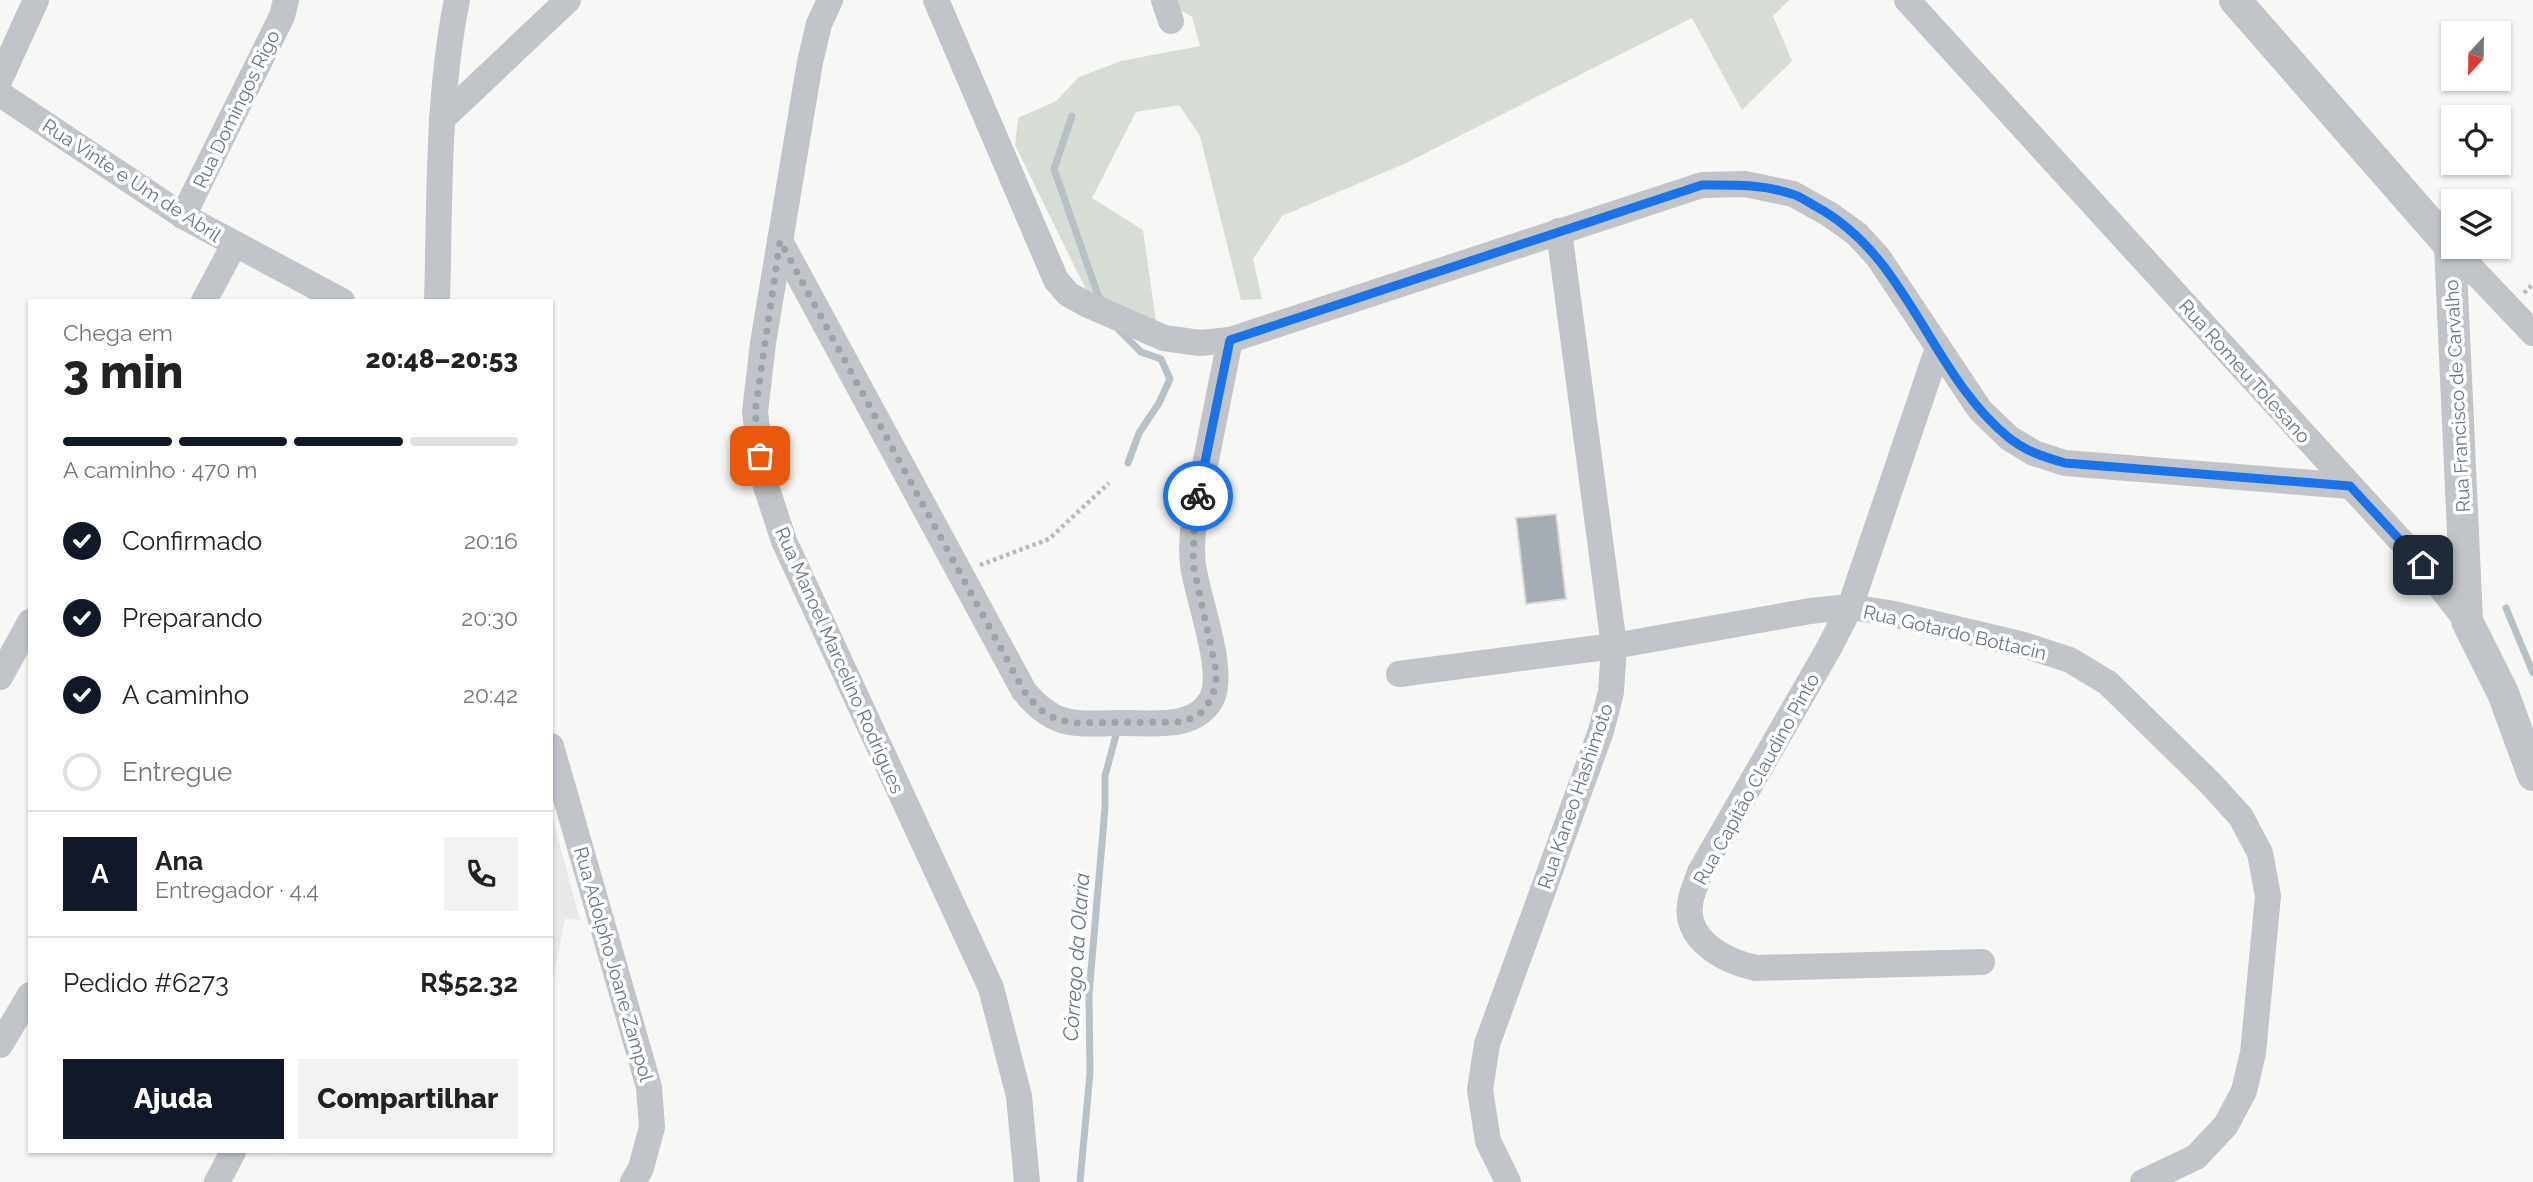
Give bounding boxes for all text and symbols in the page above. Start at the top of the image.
north arrow [2441,21,2511,91]
map controls [2441,21,2511,259]
street label: Rua Domingos Rigo [188,26,284,192]
button: locate [2441,105,2511,175]
street label: Rua Vinte e Um de Abril [39,114,226,246]
button: layers [2441,189,2511,259]
street label: Rua Francisco de Carvalho [2440,279,2474,513]
street label: Rua Romeu Tolesano [2175,295,2315,447]
text: Chega em [63,319,173,346]
text: 20:48–20:53 [366,344,518,374]
text: 3 min [63,345,183,399]
pin [730,426,790,486]
icon: bag [741,437,779,475]
text: A caminho · 470 m [63,456,257,483]
courier [1163,461,1233,531]
icon: bike [1179,477,1217,515]
icon: check [63,522,101,560]
street label: Rua Manoel Marcelino Rodrigues [771,523,909,797]
text: Confirmado [122,526,262,556]
text: 20:16 [464,527,518,554]
pin [2393,535,2453,595]
icon: home [2404,546,2442,584]
icon: check [63,599,101,637]
street label: Rua Gotardo Bottacin [1861,600,2049,664]
text: Preparando [122,603,262,633]
text: 20:30 [461,604,518,631]
street label: Rua Capitão Claudino Pinto [1689,669,1823,889]
icon: check [63,676,101,714]
text: A caminho [122,680,249,710]
text: 20:42 [463,681,518,708]
street label: Rua Kaneo Hashimoto [1533,700,1617,892]
text: Entregue [122,757,232,787]
button: phone [444,837,518,911]
street label: Rua Adolpho Joane Zampol [570,844,658,1085]
text: Ana [155,846,203,876]
text: A [91,859,109,889]
water label: Córrego da Olaria [1058,872,1094,1042]
text: Entregador · 4.4 [155,876,319,903]
text: Pedido #6273 [63,968,229,998]
text: R$52.32 [420,968,518,998]
button: Ajuda [63,1059,284,1139]
button: Compartilhar [298,1059,518,1139]

